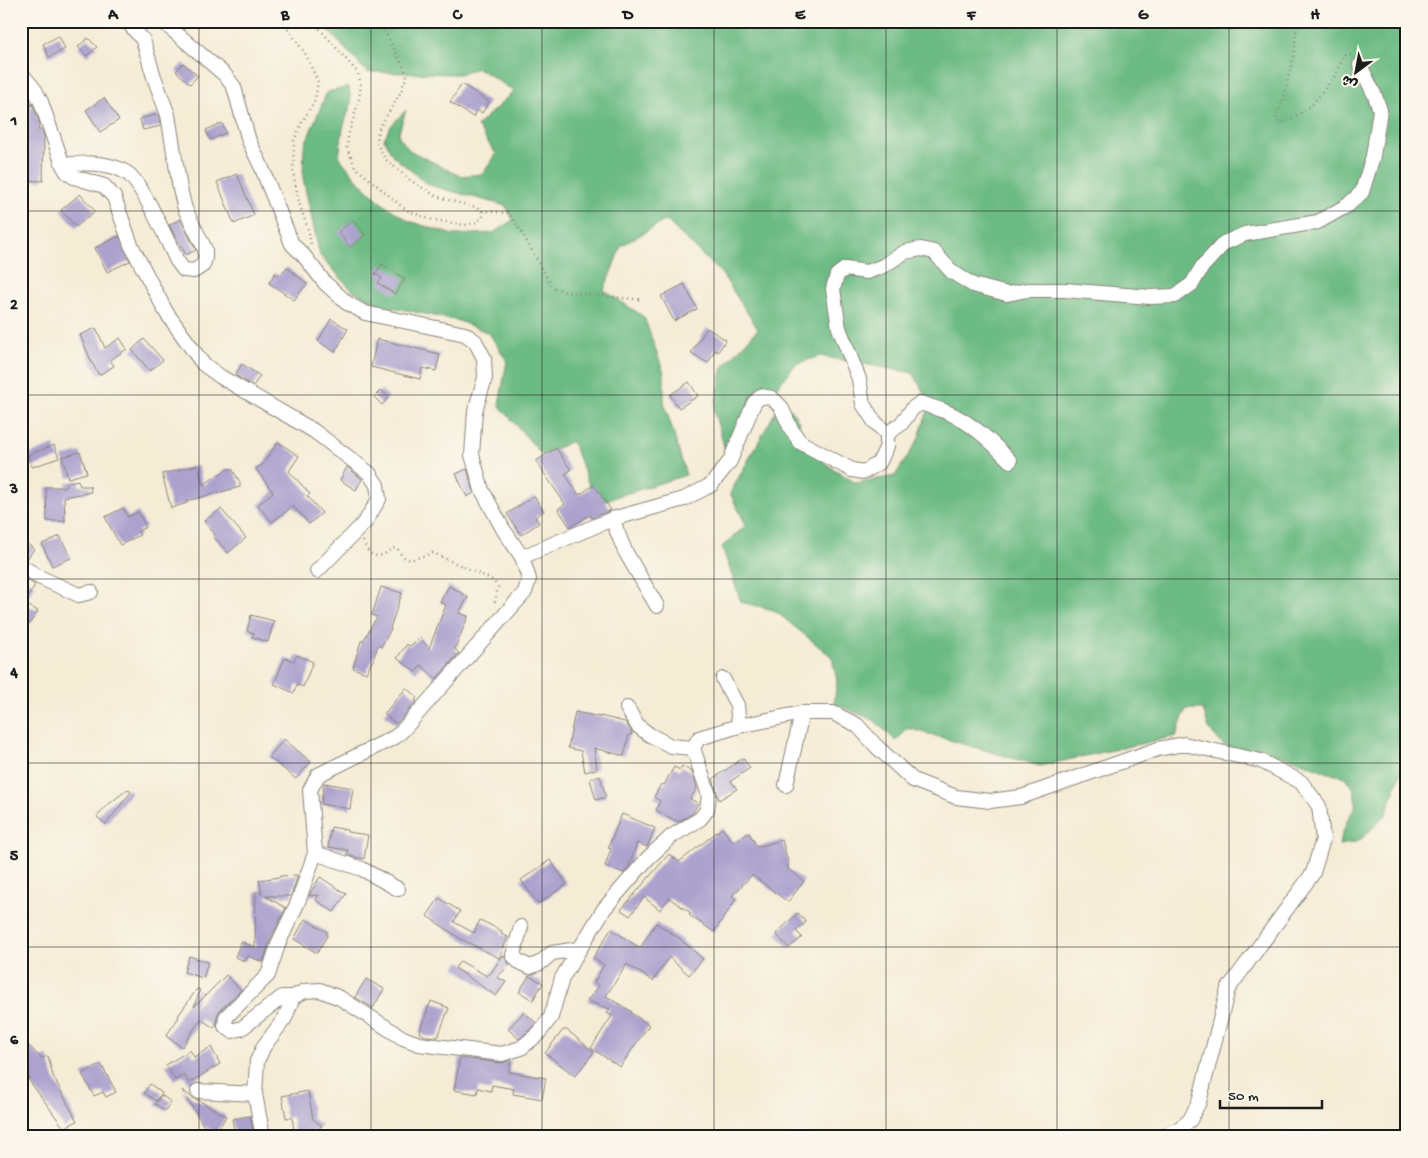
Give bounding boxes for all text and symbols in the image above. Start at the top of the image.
text: A [107,7,119,26]
text: B [280,7,290,26]
text: C [452,7,463,26]
text: D [621,7,634,26]
text: E [795,7,806,26]
text: F [966,7,977,26]
text: G [1138,7,1149,26]
text: H [1310,7,1320,26]
north arrow [1330,48,1380,98]
text: ش [1339,70,1361,92]
text: 1 [10,113,17,132]
text: 2 [10,297,18,316]
text: 3 [9,481,18,500]
text: 4 [9,665,18,684]
text: 5 [10,848,19,867]
text: 6 [10,1032,19,1051]
scale bar [1220,1078,1323,1110]
text: 50 m [1228,1088,1259,1106]

